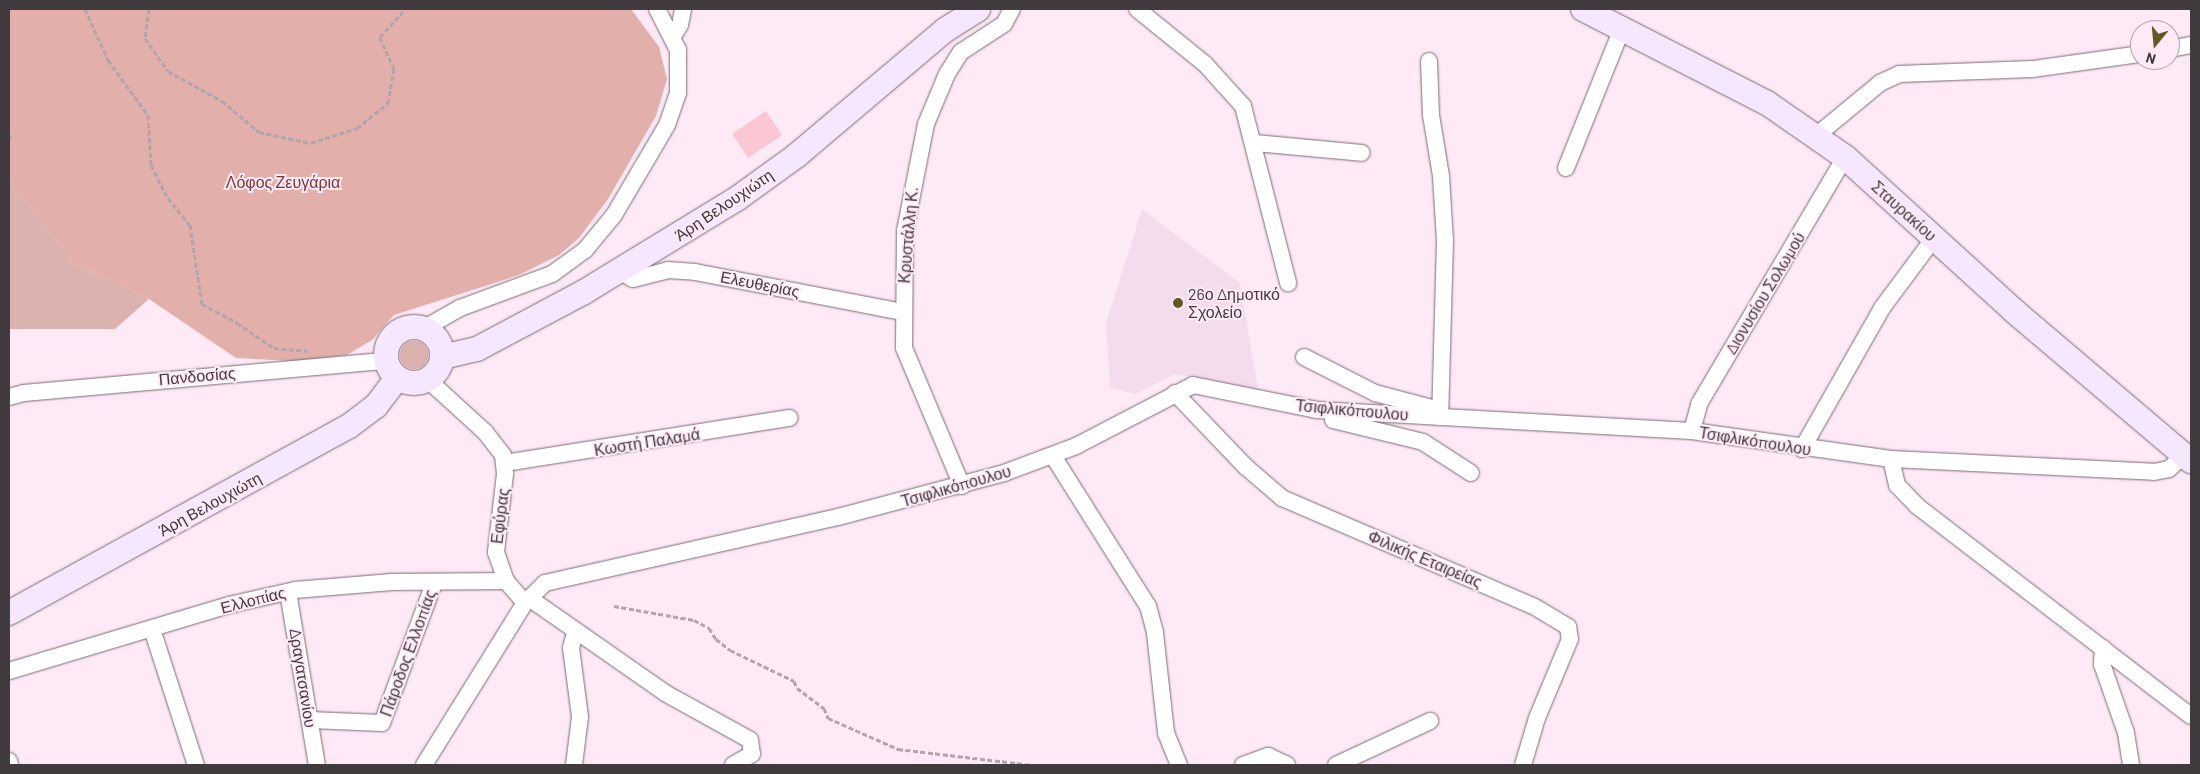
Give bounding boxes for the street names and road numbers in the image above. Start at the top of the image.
street label: Άρη Βελουχιώτη [671,165,777,245]
street label: Σταυρακίου [1868,177,1940,245]
street label: Κρυστάλλη Κ. [894,186,922,284]
street label: Διονυσίου Σολωμού [1721,229,1809,357]
street label: Ελευθερίας [719,267,801,301]
street label: Πανδοσίας [158,363,236,389]
street label: Τσιφλικόπουλου [1295,396,1409,424]
street label: Τσιφλικόπουλου [1698,423,1812,459]
street label: Κωστή Παλαμά [593,424,701,460]
street label: Τσιφλικόπουλου [899,461,1013,511]
street label: Άρη Βελουχιώτη [155,468,265,540]
street label: Εφύρας [487,487,513,545]
street label: Φιλικής Εταιρείας [1365,526,1485,592]
street label: Ελλοπίας [219,583,287,617]
street label: Πάροδος Ελλοπίας [376,587,440,719]
street label: Δραγατσανίου [286,627,320,729]

